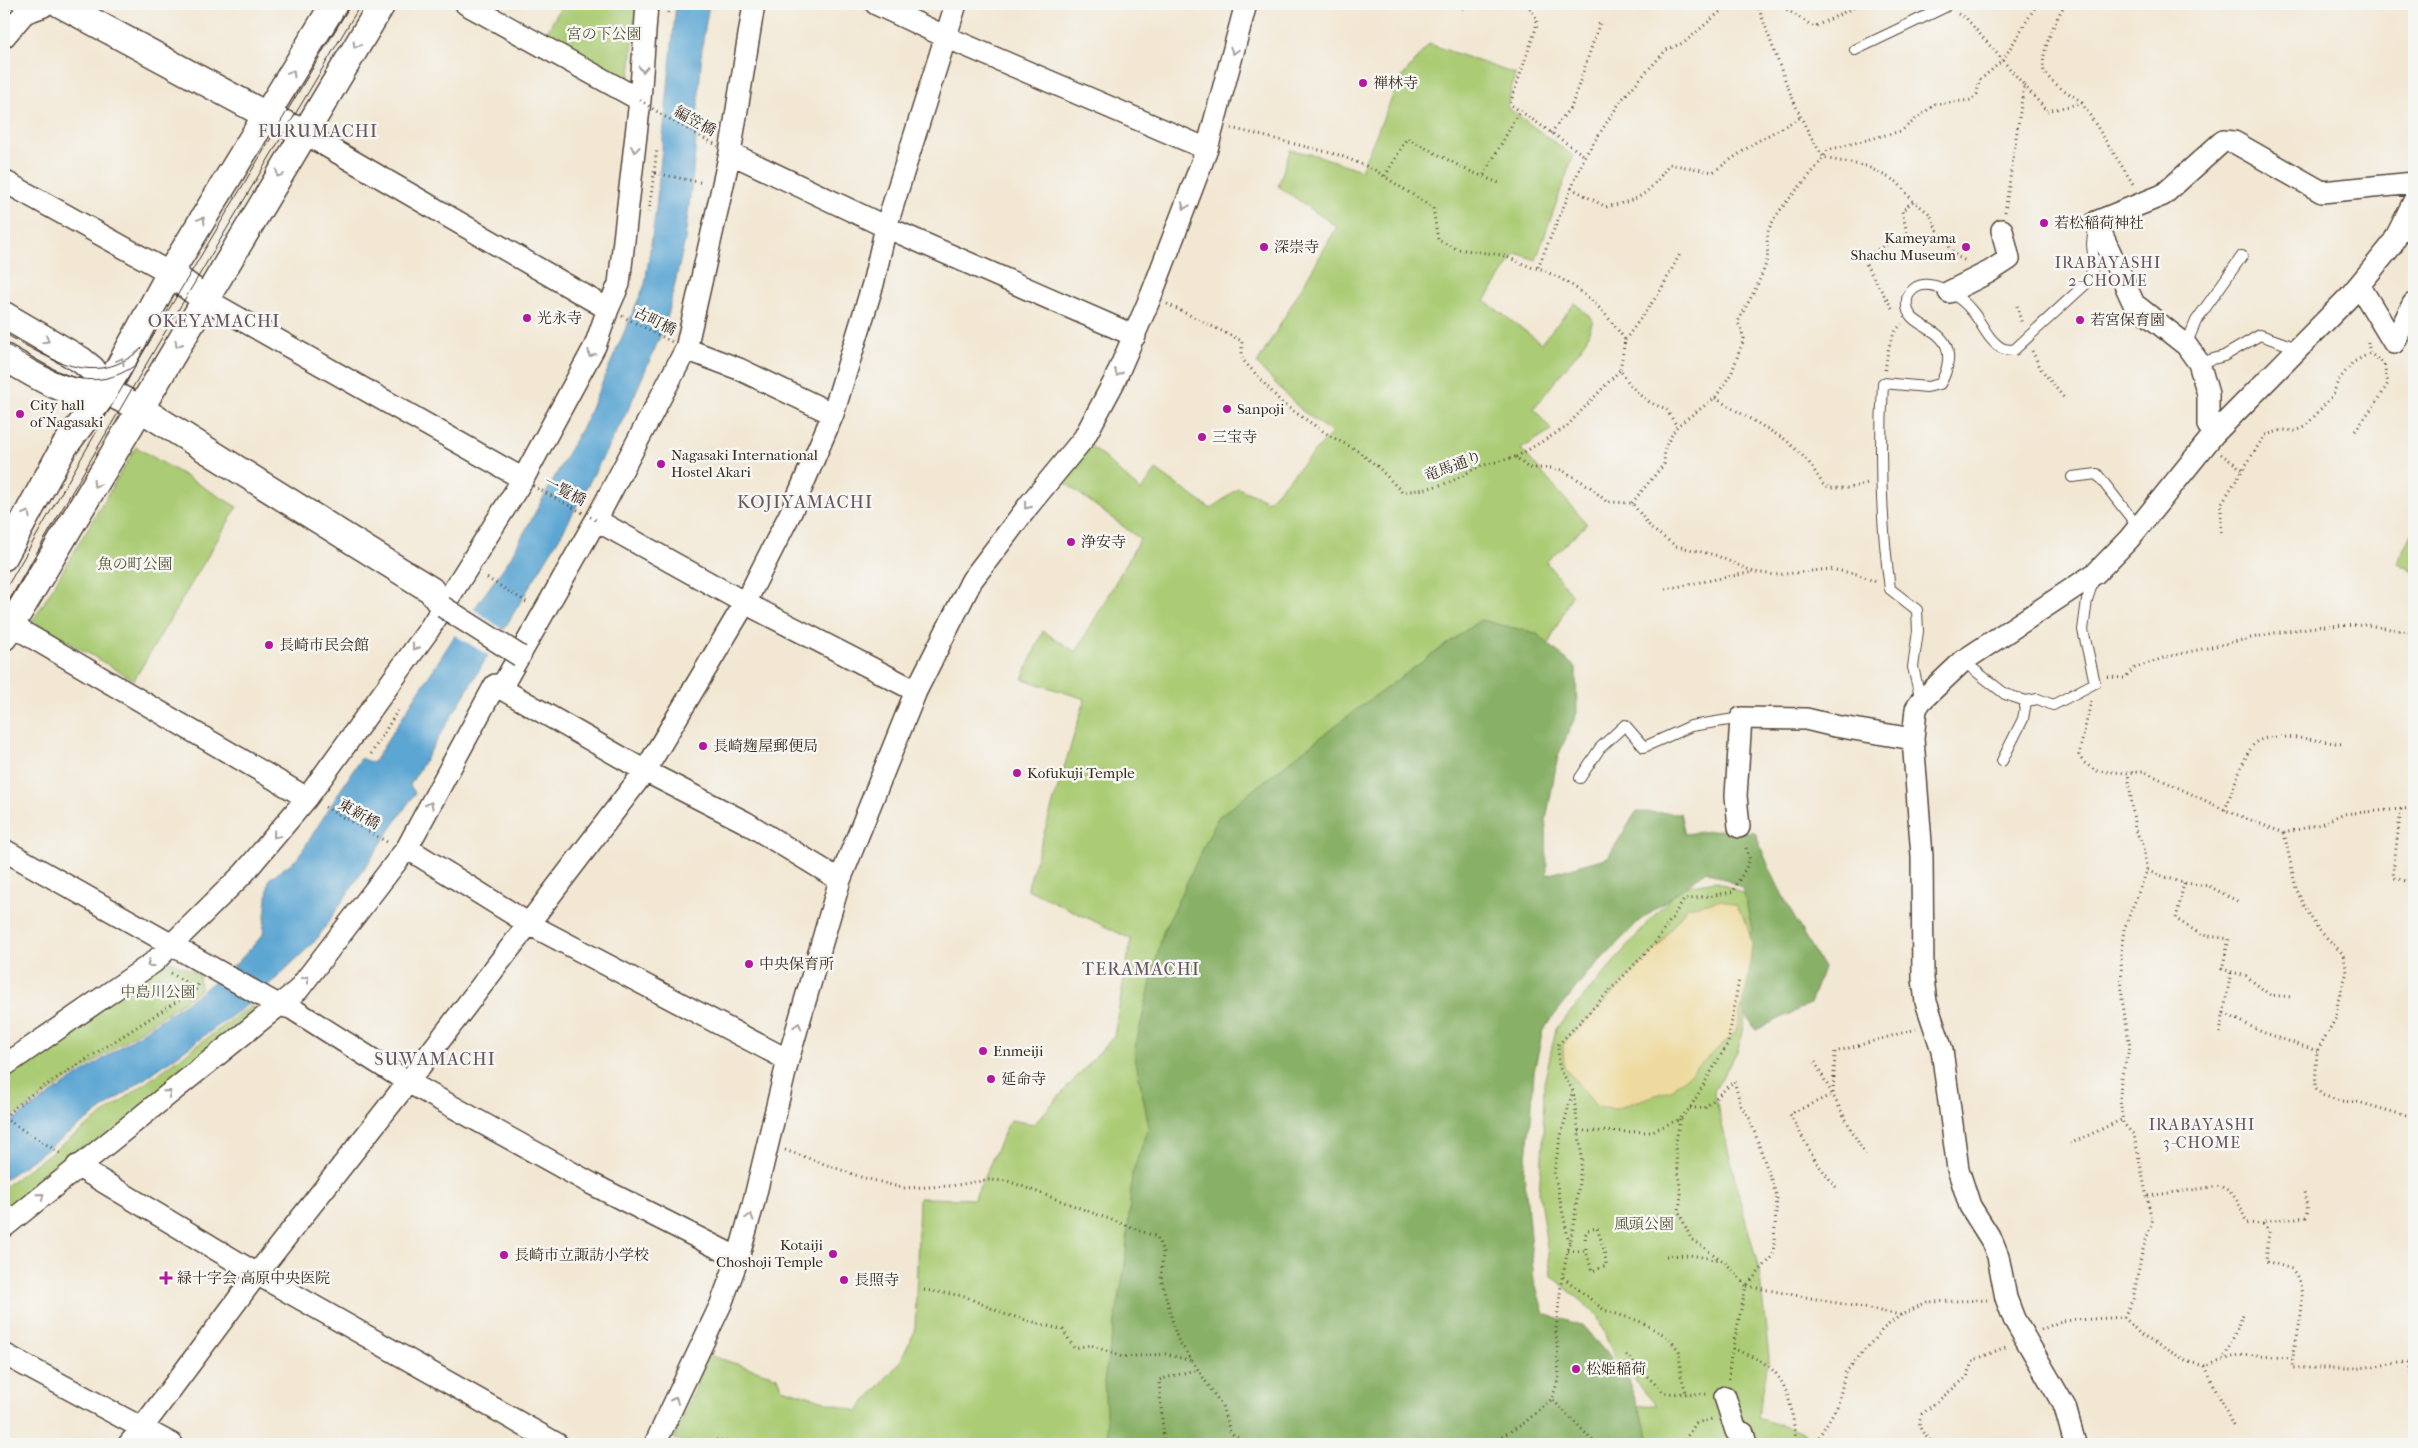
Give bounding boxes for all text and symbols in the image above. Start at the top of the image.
park label: 宮の下公園 [566,25,642,43]
one-way arrow [353,40,363,49]
one-way arrow [1229,46,1240,55]
one-way arrow [637,66,648,74]
one-way arrow [285,70,295,79]
place label: 禅林寺 [1373,74,1418,92]
marker: 禅林寺 [1357,77,1369,89]
street label: 編笠橋 [671,102,719,140]
district label: FURUMACHI [258,121,378,142]
one-way arrow [630,145,641,153]
one-way arrow [275,169,285,178]
one-way arrow [1181,201,1191,209]
place label: 若松稲荷神社 [2054,214,2144,232]
one-way arrow [196,217,206,226]
marker: 若松稲荷神社 [2038,217,2050,229]
place label: Kameyama Shachu Museum [1850,229,1957,264]
place label: 深崇寺 [1274,238,1319,256]
marker: 深崇寺 [1258,241,1270,253]
marker: Kameyama Shachu Museum [1960,241,1972,253]
district label: IRABAYASHI 2-CHOME [2055,253,2161,290]
street label: 古町橋 [631,303,679,339]
place label: 光永寺 [537,309,582,327]
district label: OKEYAMACHI [148,311,280,332]
place label: 若宮保育園 [2090,311,2165,329]
marker: 光永寺 [521,312,533,324]
marker: 若宮保育園 [2074,314,2086,326]
one-way arrow [41,333,50,343]
one-way arrow [175,339,185,348]
one-way arrow [587,349,597,358]
one-way arrow [115,357,125,366]
one-way arrow [1114,367,1124,376]
place label: City hall of Nagasaki [30,396,104,431]
place label: Sanpoji [1237,400,1285,418]
marker: Sanpoji [1221,403,1233,415]
marker: City hall of Nagasaki [14,408,26,420]
place label: 三宝寺 [1212,428,1257,446]
marker: 三宝寺 [1196,431,1208,443]
place label: Nagasaki International Hostel Akari [671,446,818,481]
street label: 竜馬通り [1422,447,1484,485]
marker: Nagasaki International Hostel Akari [655,458,667,470]
street label: 一覧橋 [541,472,589,510]
one-way arrow [92,479,102,488]
district label: KOJIYAMACHI [737,492,873,513]
one-way arrow [1025,500,1033,509]
one-way arrow [21,510,31,519]
place label: 浄安寺 [1081,533,1126,551]
marker: 浄安寺 [1065,536,1077,548]
park label: 魚の町公園 [97,555,173,573]
place label: 長崎市民会館 [279,636,369,654]
marker: 長崎市民会館 [263,639,275,651]
one-way arrow [413,641,421,650]
place label: 長崎麹屋郵便局 [713,737,818,755]
marker: 長崎麹屋郵便局 [697,740,709,752]
place label: Kofukuji Temple [1027,764,1135,782]
marker: Kofukuji Temple [1011,767,1023,779]
street label: 東新橋 [335,795,383,833]
one-way arrow [424,801,434,810]
one-way arrow [273,829,281,838]
place label: 中央保育所 [759,955,834,973]
one-way arrow [146,958,156,967]
marker: 中央保育所 [743,958,755,970]
district label: TERAMACHI [1082,959,1200,980]
one-way arrow [300,975,309,985]
park label: 中島川公園 [120,983,196,1001]
one-way arrow [792,1022,802,1030]
place label: Enmeiji [993,1042,1044,1060]
marker: Enmeiji [977,1045,989,1057]
district label: SUWAMACHI [374,1049,496,1070]
place label: 延命寺 [1001,1070,1046,1088]
marker: 延命寺 [985,1073,997,1085]
one-way arrow [162,1091,171,1099]
district label: IRABAYASHI 3-CHOME [2149,1115,2255,1152]
one-way arrow [36,1192,45,1201]
one-way arrow [744,1214,754,1222]
park label: 風頭公園 [1614,1215,1674,1233]
place label: Kotaiji Choshoji Temple [716,1236,824,1271]
place label: 長崎市立諏訪小学校 [514,1246,649,1264]
marker: Kotaiji Choshoji Temple [827,1248,839,1260]
marker: 長崎市立諏訪小学校 [498,1249,510,1261]
place label: 緑十字会 高原中央医院 [177,1269,330,1287]
marker: 緑十字会 高原中央医院 [159,1271,173,1285]
place label: 長照寺 [854,1271,899,1289]
marker: 長照寺 [838,1274,850,1286]
place label: 松姫稲荷 [1586,1360,1646,1378]
marker: 松姫稲荷 [1570,1363,1582,1375]
one-way arrow [669,1396,680,1405]

